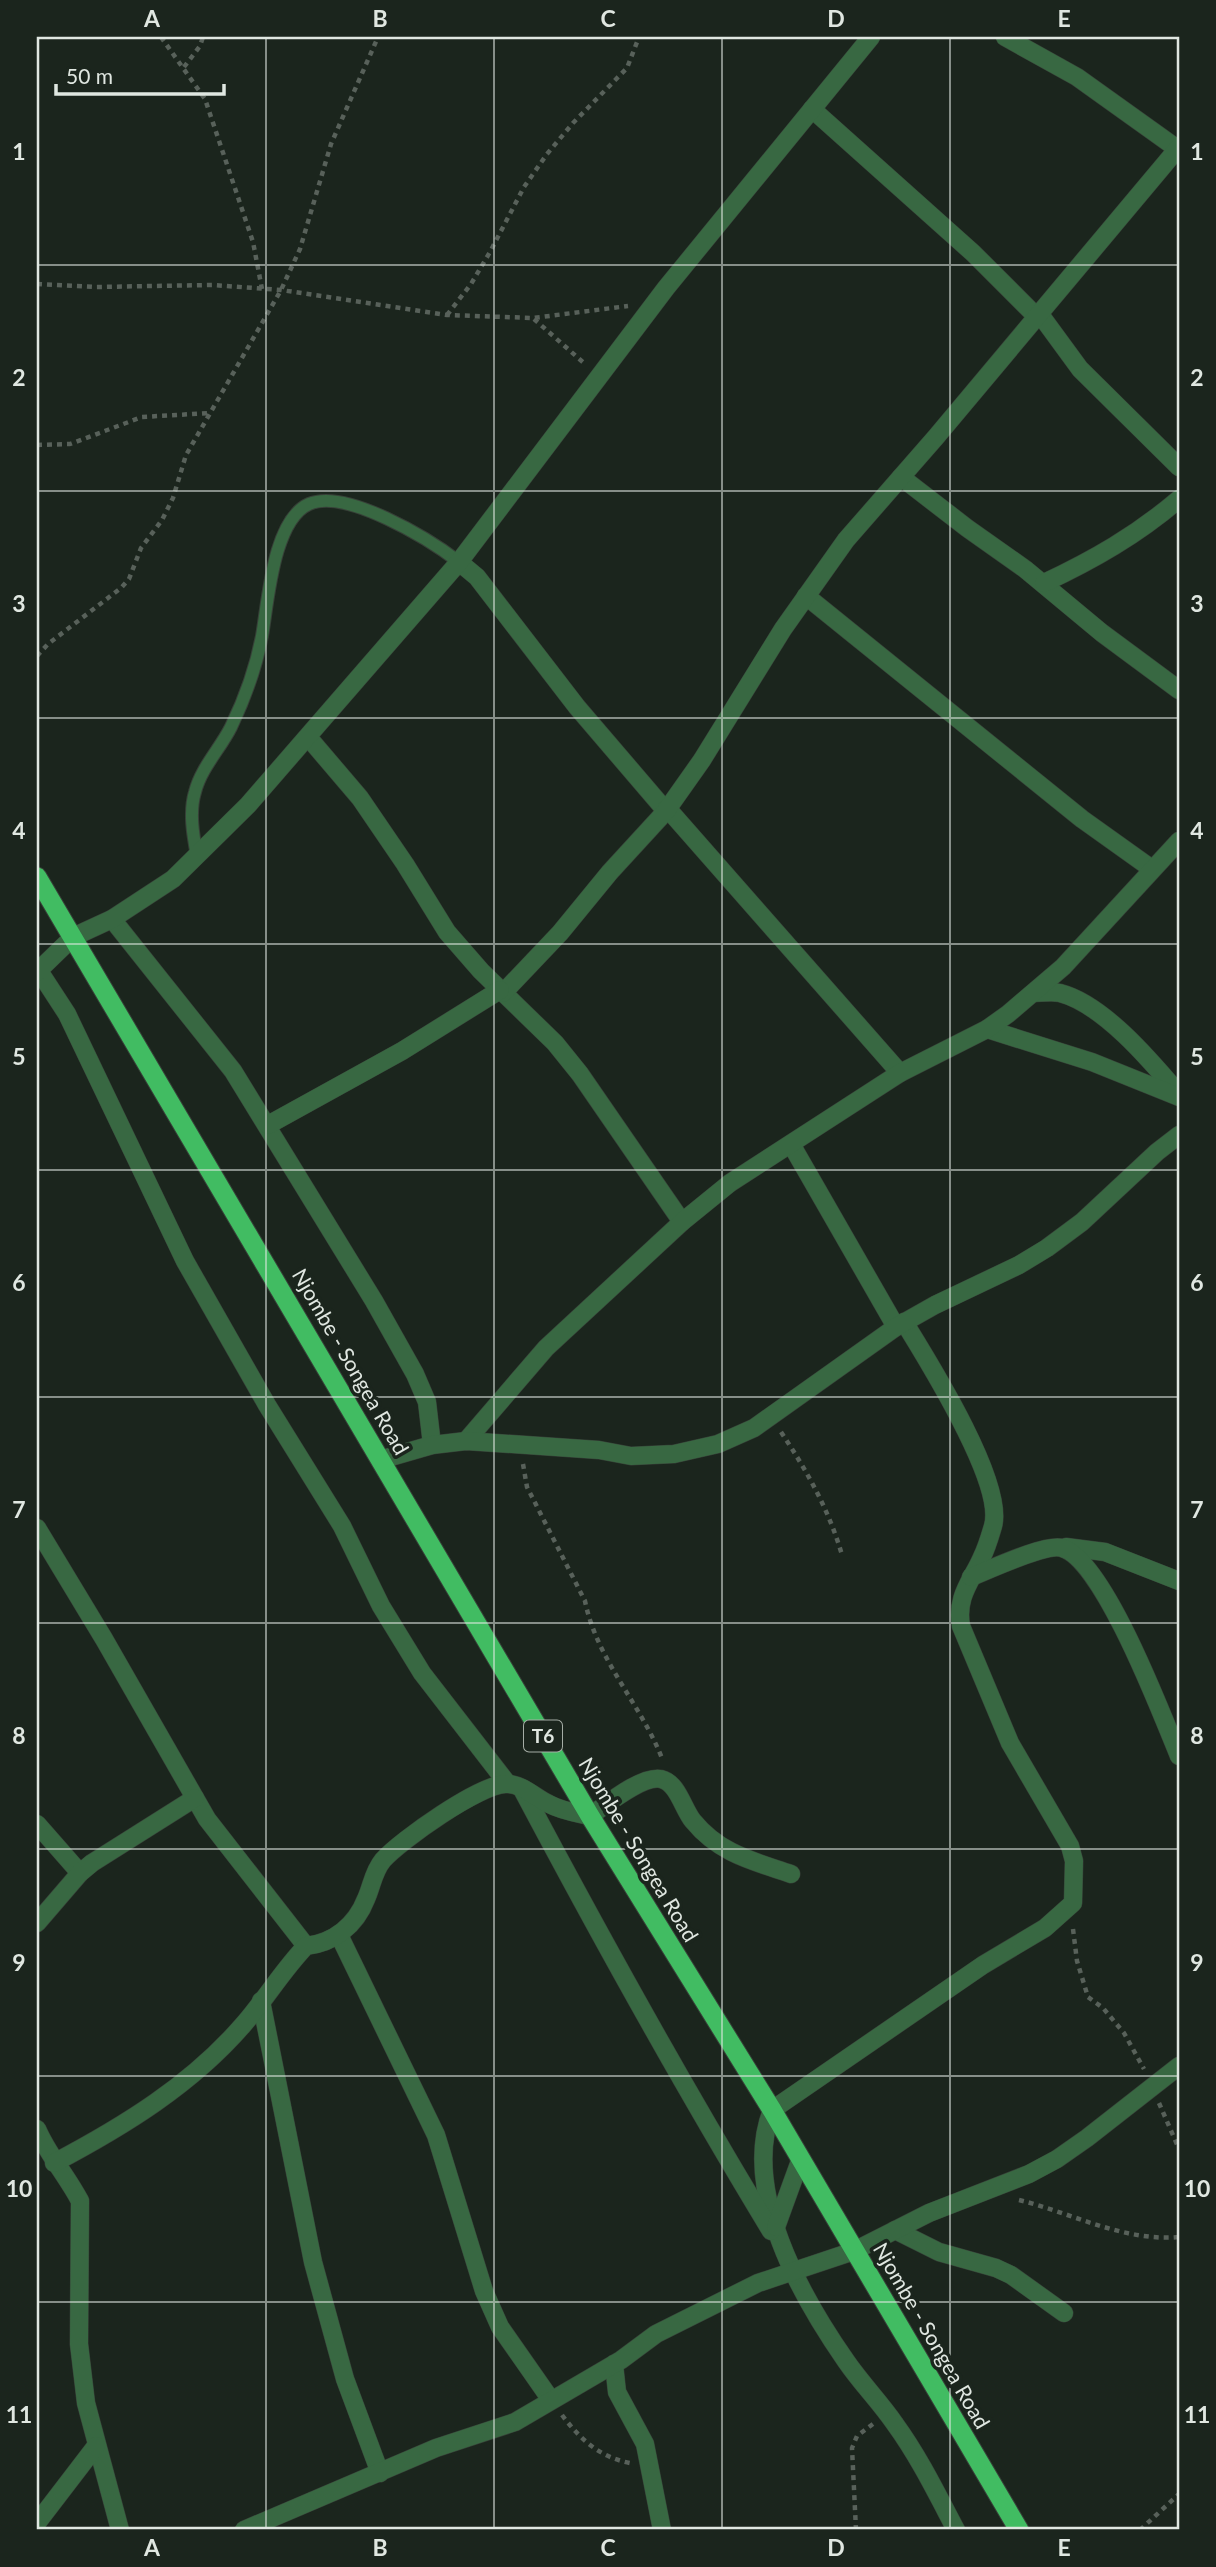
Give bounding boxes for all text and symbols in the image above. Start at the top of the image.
text: A [143,4,161,32]
text: B [372,4,388,32]
text: C [600,4,616,32]
text: D [827,4,845,32]
text: E [1057,4,1071,32]
scale bar [56,52,224,96]
text: 50 m [66,63,113,88]
text: 1 [12,137,26,165]
text: 1 [1190,137,1204,165]
text: 2 [12,363,26,391]
text: 2 [1190,363,1204,391]
text: 3 [12,589,26,617]
text: 3 [1190,589,1204,617]
text: 4 [12,816,26,844]
text: 4 [1190,816,1204,844]
text: 5 [12,1042,26,1070]
text: 5 [1190,1042,1204,1070]
street label: Njombe - Songea Road [288,1264,415,1459]
text: 6 [12,1268,26,1296]
text: 6 [1190,1268,1204,1296]
text: 7 [12,1495,26,1523]
text: 7 [1190,1495,1204,1523]
road number: T6 [524,1720,562,1752]
text: 8 [12,1721,26,1749]
text: 8 [1190,1721,1204,1749]
street label: Njombe - Songea Road [574,1752,704,1946]
text: 9 [12,1948,26,1976]
text: 9 [1190,1948,1204,1976]
text: 10 [6,2174,32,2202]
text: 10 [1184,2174,1210,2202]
street label: Njombe - Songea Road [869,2238,996,2433]
text: 11 [6,2400,32,2428]
text: 11 [1184,2400,1210,2428]
text: A [143,2533,161,2561]
text: B [372,2533,388,2561]
text: C [600,2533,616,2561]
text: D [827,2533,845,2561]
text: E [1057,2533,1071,2561]

